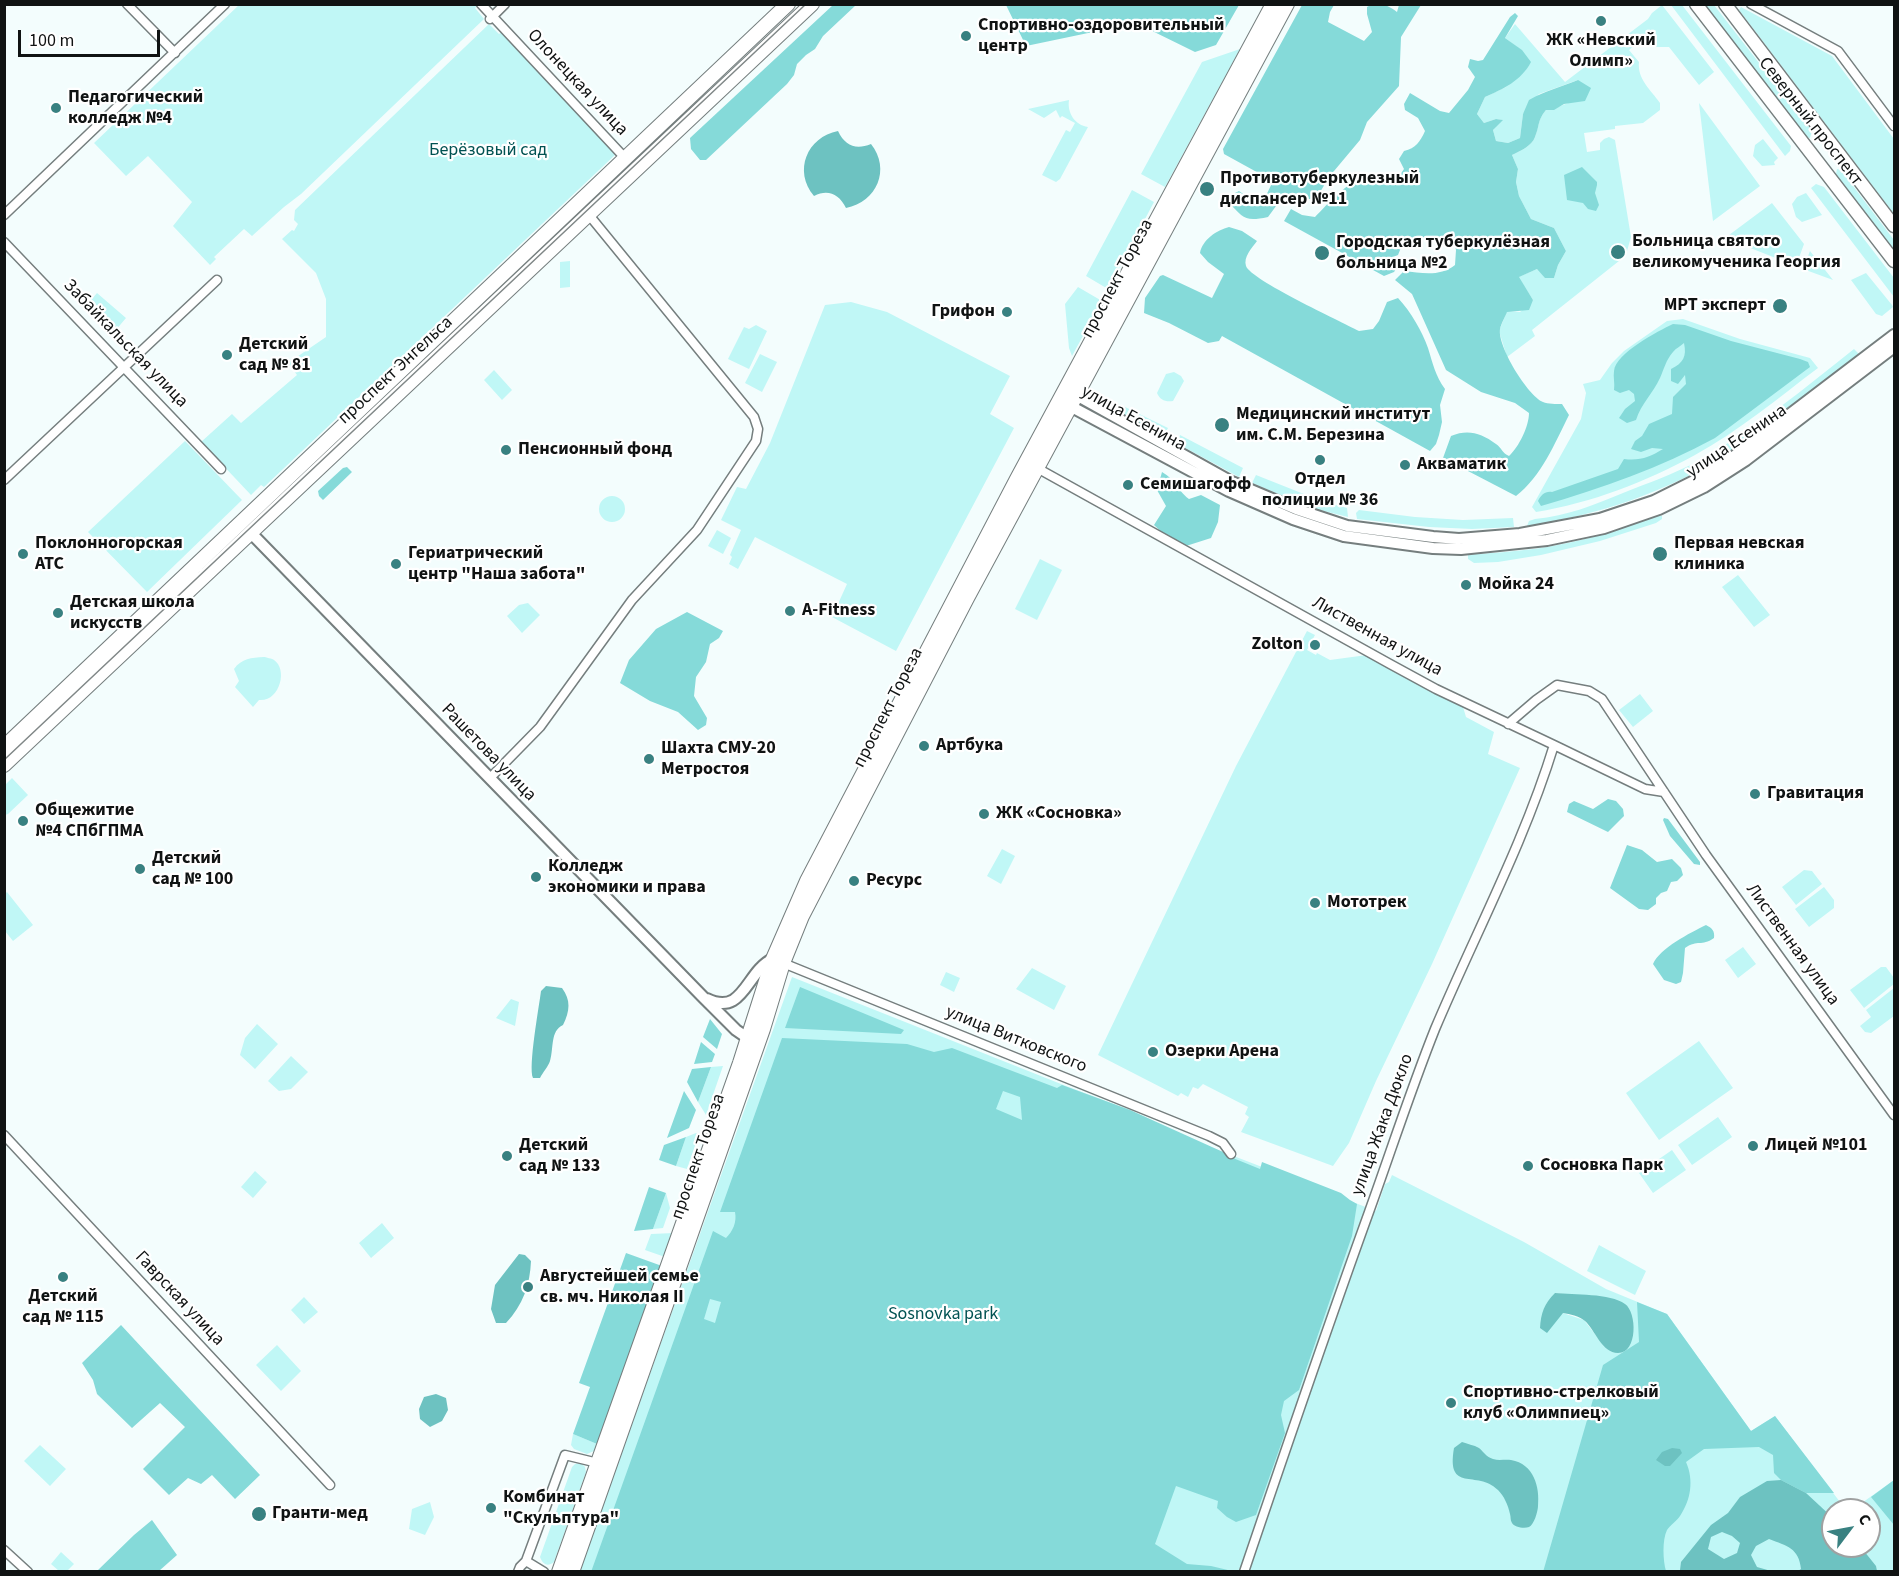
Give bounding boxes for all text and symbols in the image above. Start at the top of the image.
marker: ЖК «Невский Олимп» [1594,14,1608,28]
place label: Спортивно-оздоровительный центр [978,15,1225,57]
scale bar [21,18,164,56]
street label: Олонецкая улица [522,25,632,141]
text: 100 m [29,28,74,53]
marker: Спортивно-оздоровительный центр [959,29,973,43]
place label: ЖК «Невский Олимп» [1546,30,1656,72]
street label: Северный проспект [1753,54,1867,190]
place label: Педагогический колледж №4 [68,87,203,130]
marker: Педагогический колледж №4 [49,101,63,115]
park label: Берёзовый сад [429,140,547,162]
place label: Противотуберкулезный диспансер №11 [1220,168,1419,210]
marker: Противотуберкулезный диспансер №11 [1198,180,1216,198]
street label: проспект Тореза [1078,216,1158,342]
place label: Больница святого великомученика Георгия [1632,231,1841,274]
place label: Городская туберкулёзная больница №2 [1336,232,1550,274]
marker: Больница святого великомученика Георгия [1609,243,1627,261]
marker: Городская туберкулёзная больница №2 [1313,244,1331,262]
street label: Забайкальская улица [58,275,192,413]
place label: МРТ эксперт [1664,295,1766,317]
marker: МРТ эксперт [1771,297,1789,315]
place label: Грифон [931,301,995,323]
marker: Грифон [1000,305,1014,319]
street label: проспект Энгельса [334,312,458,430]
place label: Детский сад № 81 [239,334,311,376]
marker: Детский сад № 81 [220,348,234,362]
street label: улица Есенина [1077,381,1189,457]
street label: улица Есенина [1683,401,1791,483]
place label: Медицинский институт им. С.М. Березина [1236,404,1430,446]
marker: Медицинский институт им. С.М. Березина [1213,416,1231,434]
place label: Пенсионный фонд [518,439,672,461]
marker: Пенсионный фонд [499,443,513,457]
marker: Отдел полиции № 36 [1313,453,1327,467]
place label: Акваматик [1417,454,1506,476]
marker: Акваматик [1398,458,1412,472]
place label: Отдел полиции № 36 [1262,469,1378,512]
place label: Семишагофф [1140,474,1251,496]
marker: Семишагофф [1121,478,1135,492]
place label: Поклонногорская АТС [35,533,183,576]
place label: Первая невская клиника [1674,533,1805,576]
place label: Гериатрический центр "Наша забота" [408,543,585,586]
marker: Первая невская клиника [1651,545,1669,563]
marker: Поклонногорская АТС [16,547,30,561]
marker: Гериатрический центр "Наша забота" [389,557,403,571]
place label: Мойка 24 [1478,574,1554,596]
marker: Мойка 24 [1459,578,1473,592]
place label: Детская школа искусств [70,592,195,634]
street label: Лиственная улица [1308,592,1446,682]
place label: A-Fitness [802,600,875,622]
marker: A-Fitness [783,604,797,618]
marker: Детская школа искусств [51,606,65,620]
place label: Zolton [1252,634,1303,656]
marker: Zolton [1308,638,1322,652]
street label: проспект Тореза [849,644,929,772]
street label: Рашетова улица [436,700,540,806]
place label: Артбука [936,735,1003,757]
place label: Шахта СМУ-20 Метростоя [661,738,776,780]
marker: Артбука [917,739,931,753]
marker: Шахта СМУ-20 Метростоя [642,752,656,766]
place label: Гравитация [1767,783,1864,805]
marker: Гравитация [1748,787,1762,801]
place label: Общежитие №4 СПбГПМА [35,800,143,842]
place label: ЖК «Сосновка» [996,803,1122,825]
marker: ЖК «Сосновка» [977,807,991,821]
marker: Общежитие №4 СПбГПМА [16,814,30,828]
place label: Детский сад № 100 [152,848,233,890]
place label: Колледж экономики и права [548,856,706,898]
marker: Детский сад № 100 [133,862,147,876]
marker: Колледж экономики и права [529,870,543,884]
place label: Ресурс [866,870,922,892]
marker: Ресурс [847,874,861,888]
street label: Лиственная улица [1741,880,1843,1010]
place label: Мототрек [1327,892,1407,914]
marker: Мототрек [1308,896,1322,910]
street label: улица Витковского [942,1002,1090,1078]
place label: Озерки Арена [1165,1041,1279,1063]
marker: Озерки Арена [1146,1045,1160,1059]
street label: улица Жака Дюкло [1347,1051,1419,1199]
street label: проспект Тореза [667,1091,731,1223]
place label: Детский сад № 133 [519,1135,600,1178]
place label: Лицей №101 [1765,1135,1867,1157]
marker: Лицей №101 [1746,1139,1760,1153]
marker: Детский сад № 133 [500,1149,514,1163]
place label: Сосновка Парк [1540,1155,1663,1177]
marker: Сосновка Парк [1521,1159,1535,1173]
street label: Гаврская улица [130,1247,228,1351]
place label: Августейшей семье св. мч. Николая II [540,1266,699,1308]
marker: Детский сад № 115 [56,1270,70,1284]
marker: Августейшей семье св. мч. Николая II [521,1280,535,1294]
place label: Детский сад № 115 [22,1286,104,1328]
park label: Sosnovka park [888,1304,998,1326]
place label: Спортивно-стрелковый клуб «Олимпиец» [1463,1382,1659,1424]
marker: Спортивно-стрелковый клуб «Олимпиец» [1444,1396,1458,1410]
place label: Комбинат "Скульптура" [503,1487,619,1530]
north arrow [1821,1498,1881,1558]
marker: Комбинат "Скульптура" [484,1501,498,1515]
place label: Гранти-мед [272,1503,368,1525]
marker: Гранти-мед [250,1505,268,1523]
text: С [1853,1510,1876,1529]

